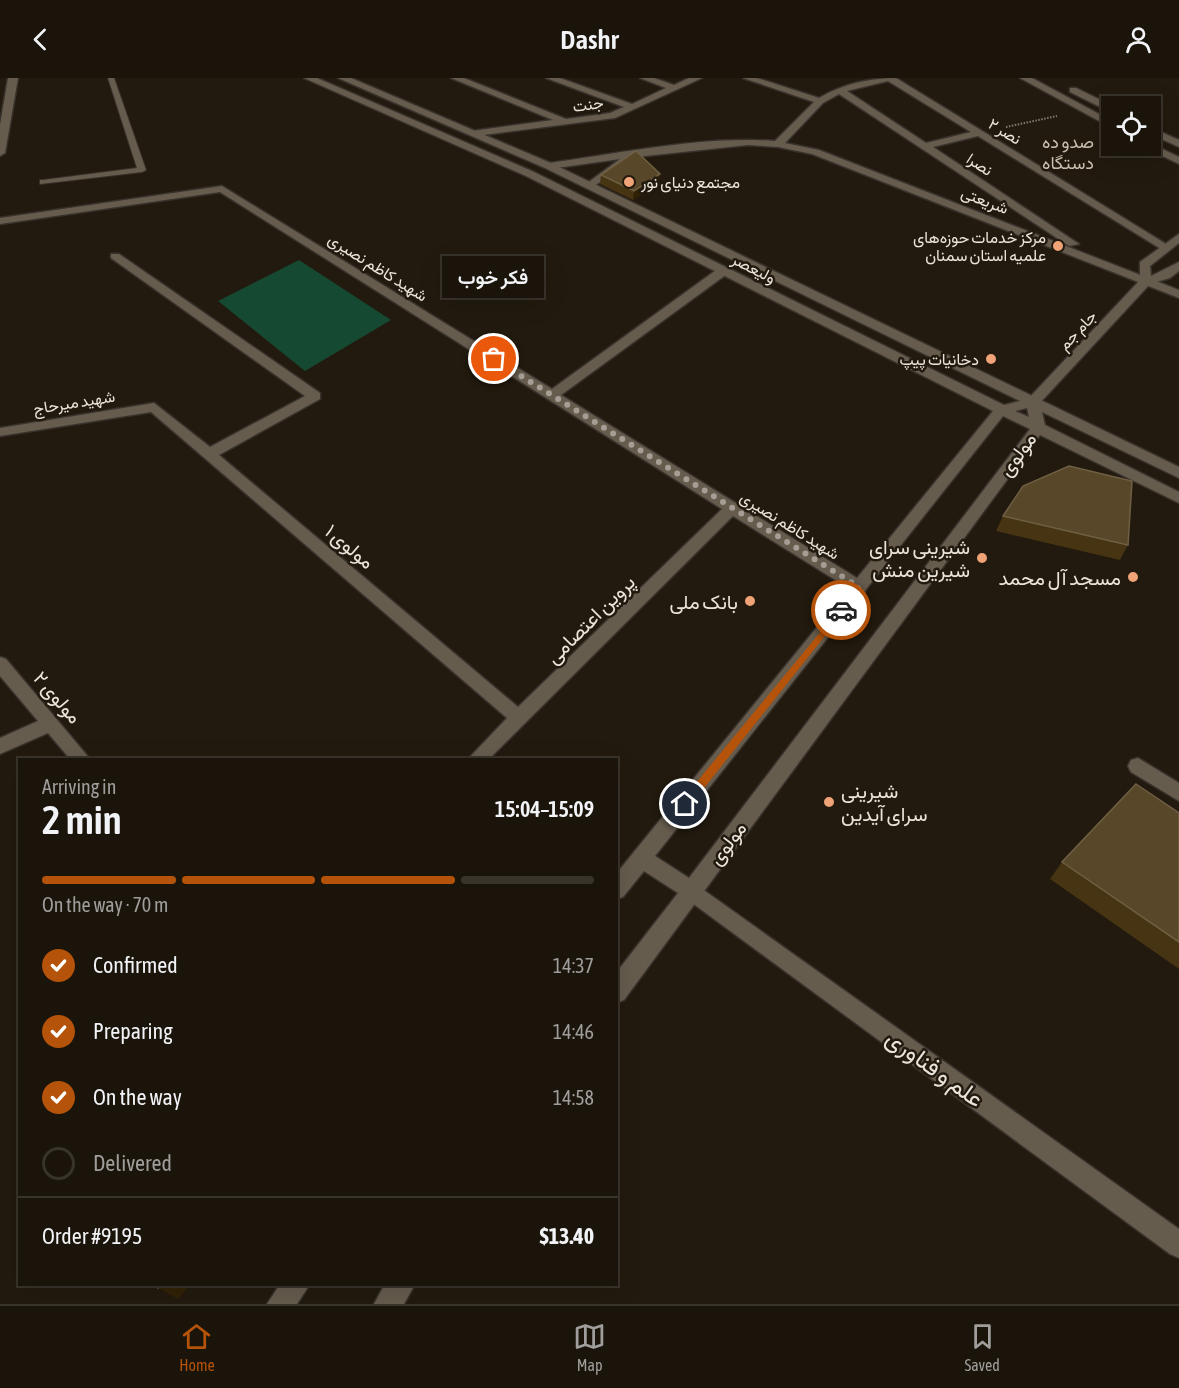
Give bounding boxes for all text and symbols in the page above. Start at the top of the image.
icon: back [24,23,57,56]
icon: person [1122,23,1155,56]
text: Dashr [560,24,619,55]
street label: جنت [571,93,605,116]
map controls [1101,96,1161,156]
button: locate [1101,96,1161,156]
street label: نصر ۲ [984,114,1025,149]
district label: صدو ده دستگاه [1042,131,1094,173]
street label: نصرا [963,149,996,181]
place label: مجتمع دنیای نور [640,173,740,194]
marker: مجتمع دنیای نور [622,175,636,189]
street label: شریعتی [958,183,1011,219]
place label: مرکز خدمات حوزه‌های علمیه استان سمنان [913,228,1046,265]
street label: شهید کاظم نصیری [324,229,431,306]
marker: مرکز خدمات حوزه‌های علمیه استان سمنان [1051,239,1065,253]
street label: ولیعصر [727,249,779,288]
callout: فکر خوب [443,257,545,299]
text: فکر خوب [458,265,528,288]
street label: جام جم [1054,306,1101,355]
pin [468,333,519,384]
icon: bag [477,342,510,375]
place label: دخانیات پیپ [899,350,979,371]
marker: دخانیات پیپ [984,352,998,366]
street label: شهید میرحاج [32,387,117,420]
street label: مولوی [993,428,1042,481]
street label: شهید کاظم نصیری [736,487,843,564]
street label: مولوی ۱ [320,519,379,575]
place label: شیرینی سرای شیرین منش [869,535,970,583]
marker: شیرینی سرای شیرین منش [975,551,989,565]
place label: مسجد آل محمد [999,566,1121,590]
street label: پروین اعتصامی [541,570,641,670]
marker: مسجد آل محمد [1126,570,1140,584]
courier [811,580,871,640]
place label: بانک ملی [670,590,738,614]
marker: بانک ملی [743,594,757,608]
icon: car [825,594,858,627]
street label: مولوی ۲ [28,666,87,729]
text: Arriving in [42,775,116,798]
pin [659,778,710,829]
place label: شیرینی سرای آیدین [841,779,927,827]
icon: home [668,787,701,820]
marker: شیرینی سرای آیدین [822,795,836,809]
text: 15:04–15:09 [495,796,594,822]
text: 2 min [42,798,122,842]
street label: مولوی [703,817,752,870]
text: On the way · 70 m [42,893,168,916]
icon: check [42,949,75,982]
text: Confirmed [93,952,178,978]
text: 14:37 [553,954,594,977]
icon: check [42,1015,75,1048]
text: Preparing [93,1018,173,1044]
text: 14:46 [553,1020,594,1043]
street label: علم و فناوری [879,1024,989,1115]
icon: check [42,1081,75,1114]
text: On the way [93,1084,182,1110]
text: 14:58 [553,1086,594,1109]
text: Delivered [93,1150,172,1176]
text: Order #9195 [42,1223,142,1249]
text: $13.40 [539,1223,594,1249]
tab: Home [179,1320,215,1374]
tab: Map [573,1320,606,1374]
tab: Saved [964,1320,1000,1374]

